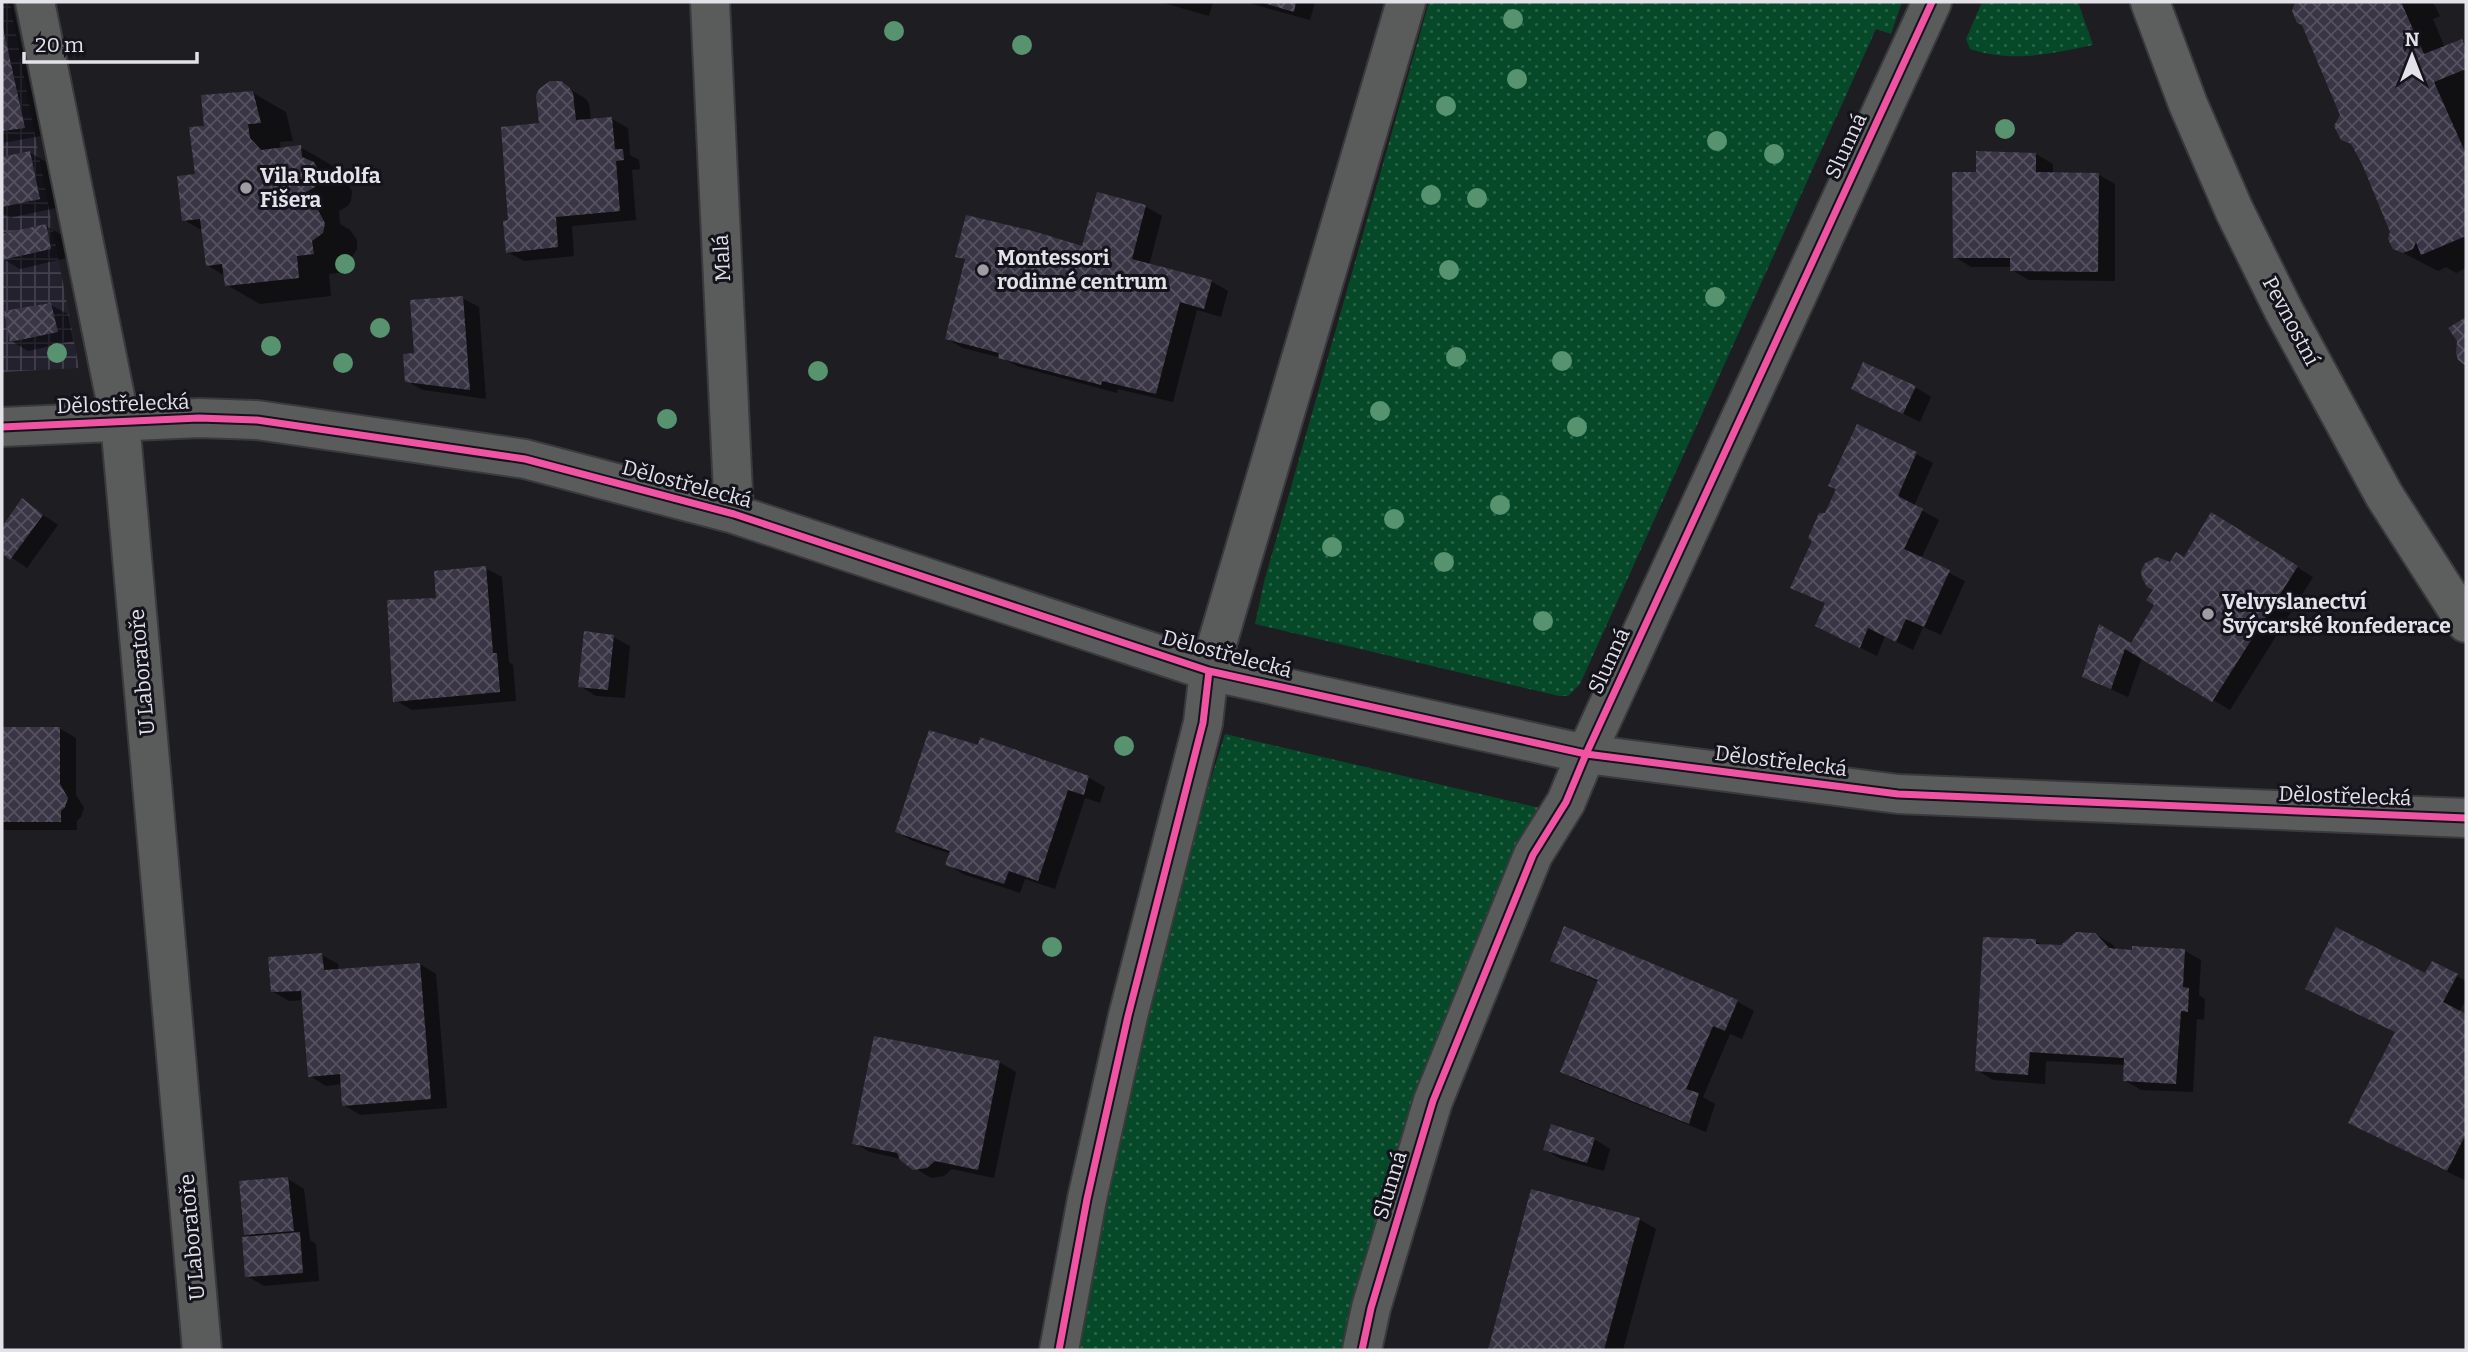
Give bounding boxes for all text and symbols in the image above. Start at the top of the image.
scale bar [24,21,198,65]
north arrow [2377,21,2447,91]
text: N [2405,28,2420,51]
text: 20 m [35,32,84,58]
street label: Slunná [1819,108,1873,183]
place label: Vila Rudolfa Fišera [260,163,381,213]
marker: Vila Rudolfa Fišera [238,180,254,196]
street label: Malá [708,233,736,282]
place label: Montessori rodinné centrum [997,245,1167,295]
marker: Montessori rodinné centrum [975,262,991,278]
street label: Pevnostní [2257,272,2326,370]
street label: Dělostřelecká [56,389,191,419]
street label: Dělostřelecká [619,454,755,514]
place label: Velvyslanectví Švýcarské konfederace [2222,589,2451,639]
marker: Velvyslanectví Švýcarské konfederace [2200,606,2216,622]
street label: U Laboratoře [124,608,160,736]
street label: Slunná [1582,623,1636,698]
street label: Dělostřelecká [1159,624,1295,684]
street label: Dělostřelecká [1713,740,1849,782]
street label: Dělostřelecká [2278,781,2413,811]
street label: Slunná [1367,1147,1413,1222]
street label: U Laboratoře [174,1173,210,1301]

